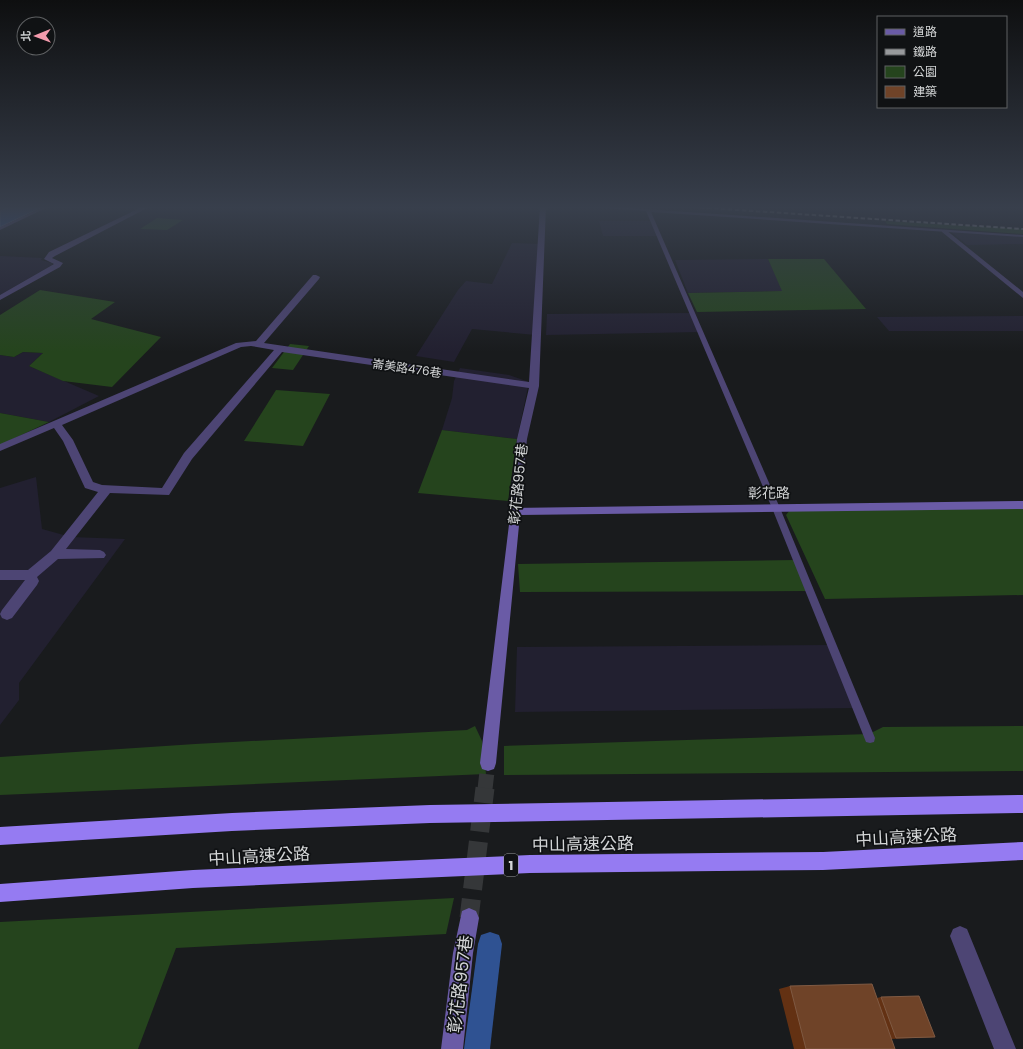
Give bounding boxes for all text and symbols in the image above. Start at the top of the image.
north arrow [16,16,56,56]
legend [877,16,1007,108]
text: 道路 [913,23,937,40]
text: 北 [18,31,34,42]
text: 鐵路 [913,43,937,60]
text: 公園 [913,63,937,80]
text: 建築 [913,83,937,100]
street label: 崙美路476巷 [371,355,443,381]
street label: 彰花路957巷 [504,443,532,525]
street label: 彰花路 [748,483,790,503]
street label: 中山高速公路 [854,822,958,852]
street label: 中山高速公路 [532,831,634,857]
street label: 中山高速公路 [207,841,311,871]
road number: 1 [504,854,518,876]
street label: 彰花路957巷 [442,934,478,1034]

